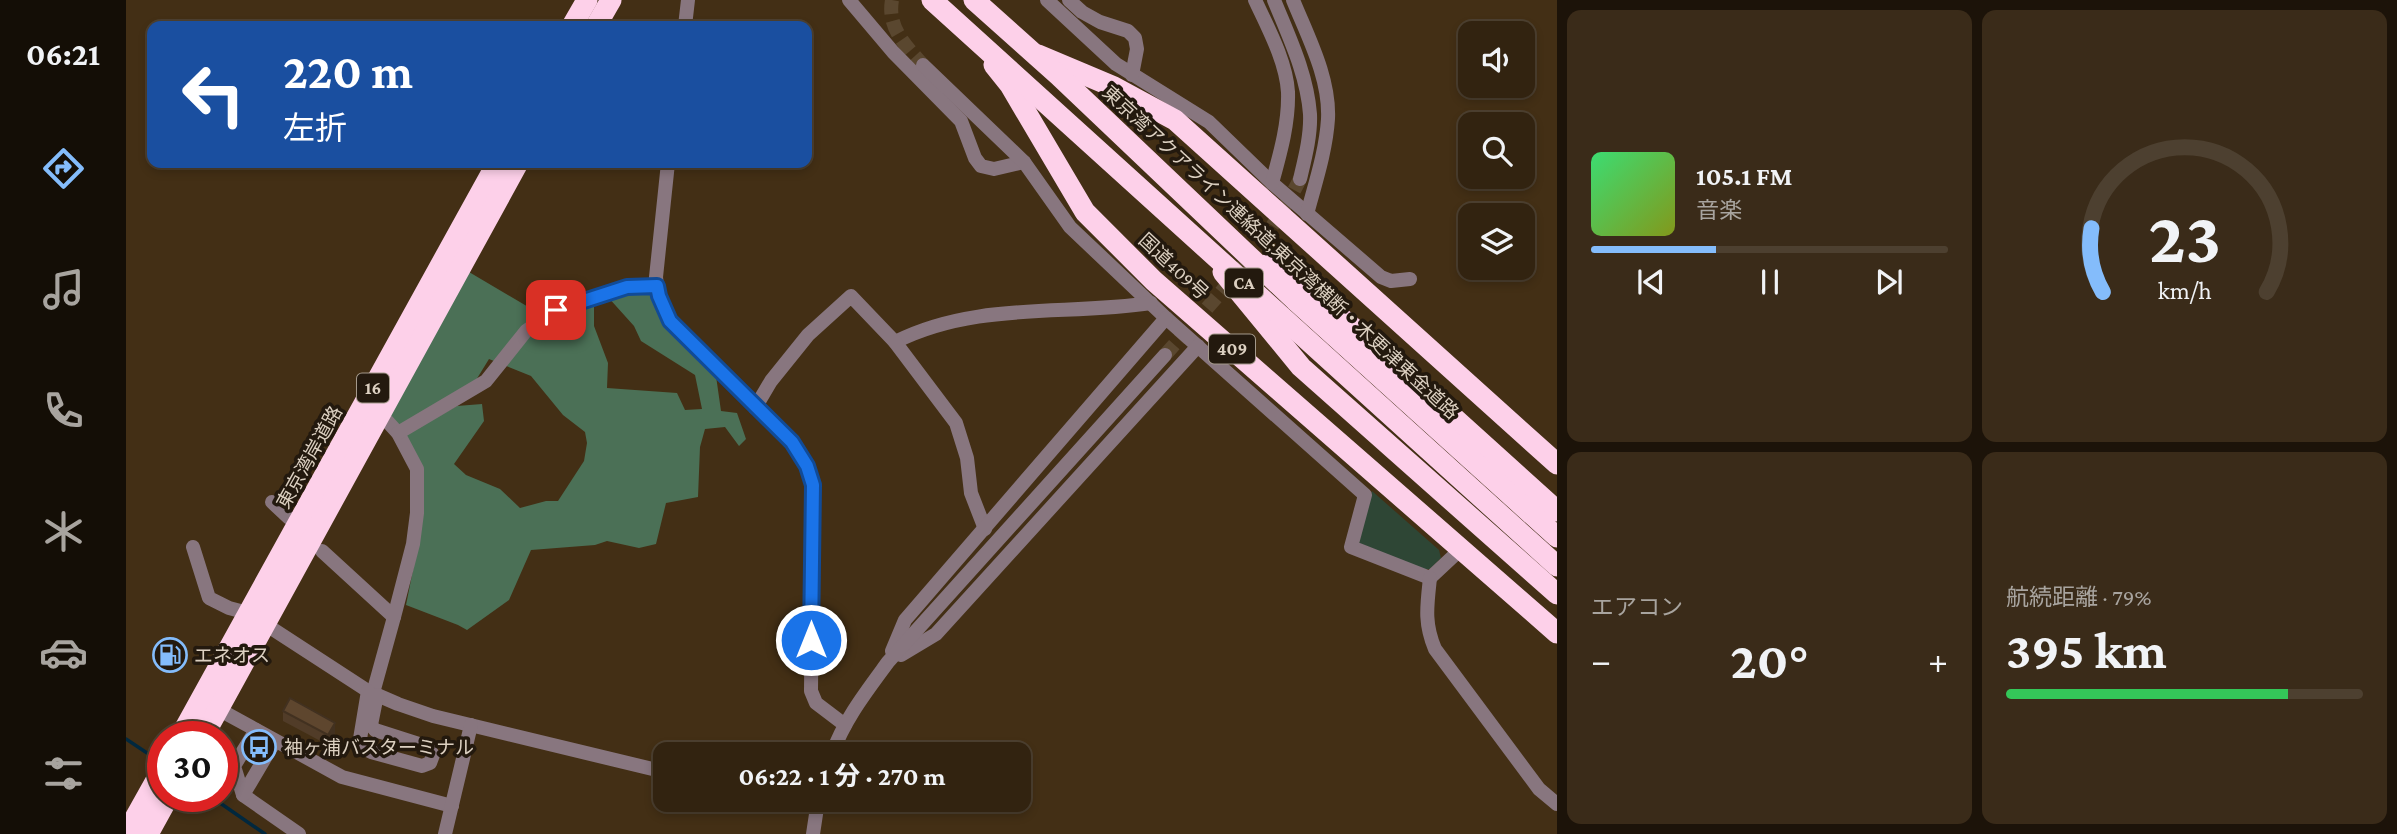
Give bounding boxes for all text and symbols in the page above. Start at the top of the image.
map controls [1458,21,1535,280]
button: sound [1458,21,1535,98]
text: 06:21 [26,36,100,72]
text: 220 m [283,44,413,99]
icon: left [168,49,259,140]
street label: 東京湾アクアライン連絡道;東京湾横断・木更津東金道路 [1099,82,1463,423]
text: 左折 [283,110,347,146]
button: search [1458,112,1535,189]
icon: directions [39,144,88,193]
text: 105.1 FM [1696,162,1792,191]
text: 音楽 [1696,197,1742,223]
text: 23 [2148,198,2221,279]
button: layers [1458,203,1535,280]
street label: 国道409号 [1135,229,1213,304]
icon: previous [1632,263,1670,301]
icon: pause [1751,263,1789,301]
icon: next [1870,263,1908,301]
icon: music [39,265,88,314]
road number: CA [1225,268,1263,298]
text: km/h [2158,277,2211,304]
pin [526,280,586,340]
icon: arrive [537,291,575,329]
road number: 409 [1209,334,1255,363]
road number: 16 [357,374,389,402]
icon: phone [39,386,88,435]
street label: 東京湾岸道路 [273,402,346,512]
icon: climate [39,507,88,556]
text: 航続距離 · 79% [2006,584,2151,610]
text: エアコン [1591,594,1683,620]
position arrow [774,603,848,677]
text: 395 km [2006,621,2167,679]
icon: car [39,628,88,677]
text: 20° [1730,631,1809,689]
fuel station icon: エネオス [151,636,189,674]
text: − [1591,639,1611,681]
text: + [1928,639,1948,681]
place label: エネオス [194,645,270,666]
speed limit sign: 30 [147,721,238,812]
bus stop icon: 袖ヶ浦バスターミナル [240,728,278,766]
place label: 袖ヶ浦バスターミナル [284,737,474,758]
icon: filters [39,749,88,798]
text: 06:22 · 1 分 · 270 m [739,762,945,791]

